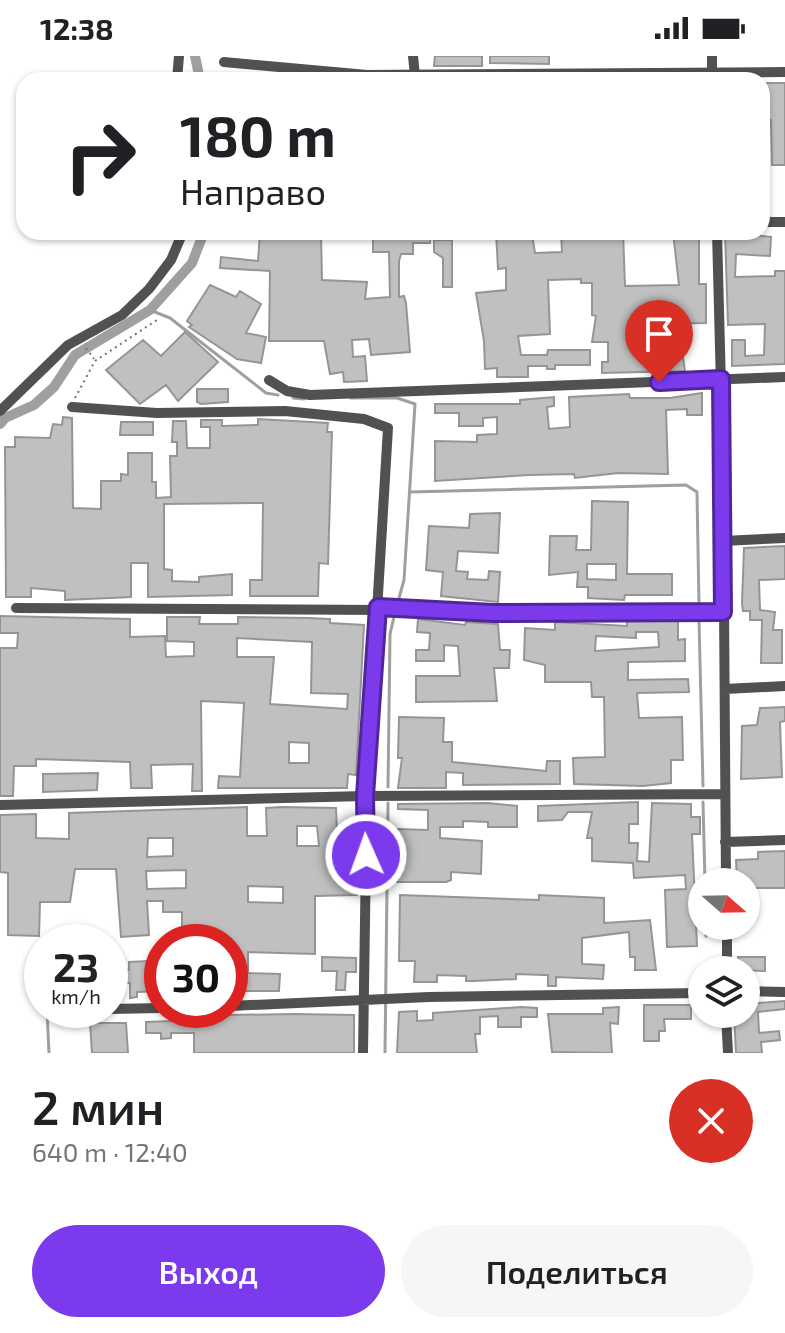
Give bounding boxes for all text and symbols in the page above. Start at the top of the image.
text: 12:38 [40,10,114,46]
text: 180 m [180,101,336,168]
icon: right [48,104,152,208]
text: Направо [180,169,326,212]
pin [625,300,693,382]
icon: arrive [637,312,681,356]
position arrow [324,813,408,897]
north arrow [688,868,760,940]
map controls [688,868,760,1028]
speed limit sign: 30 [144,924,248,1028]
text: 23 [53,942,99,990]
button: layers [688,956,760,1028]
text: km/h [51,984,101,1008]
text: 2 мин [32,1077,164,1135]
button: close [669,1079,753,1163]
text: 640 m · 12:40 [32,1136,188,1167]
button: Выход [32,1225,385,1317]
button: Поделиться [401,1225,753,1317]

